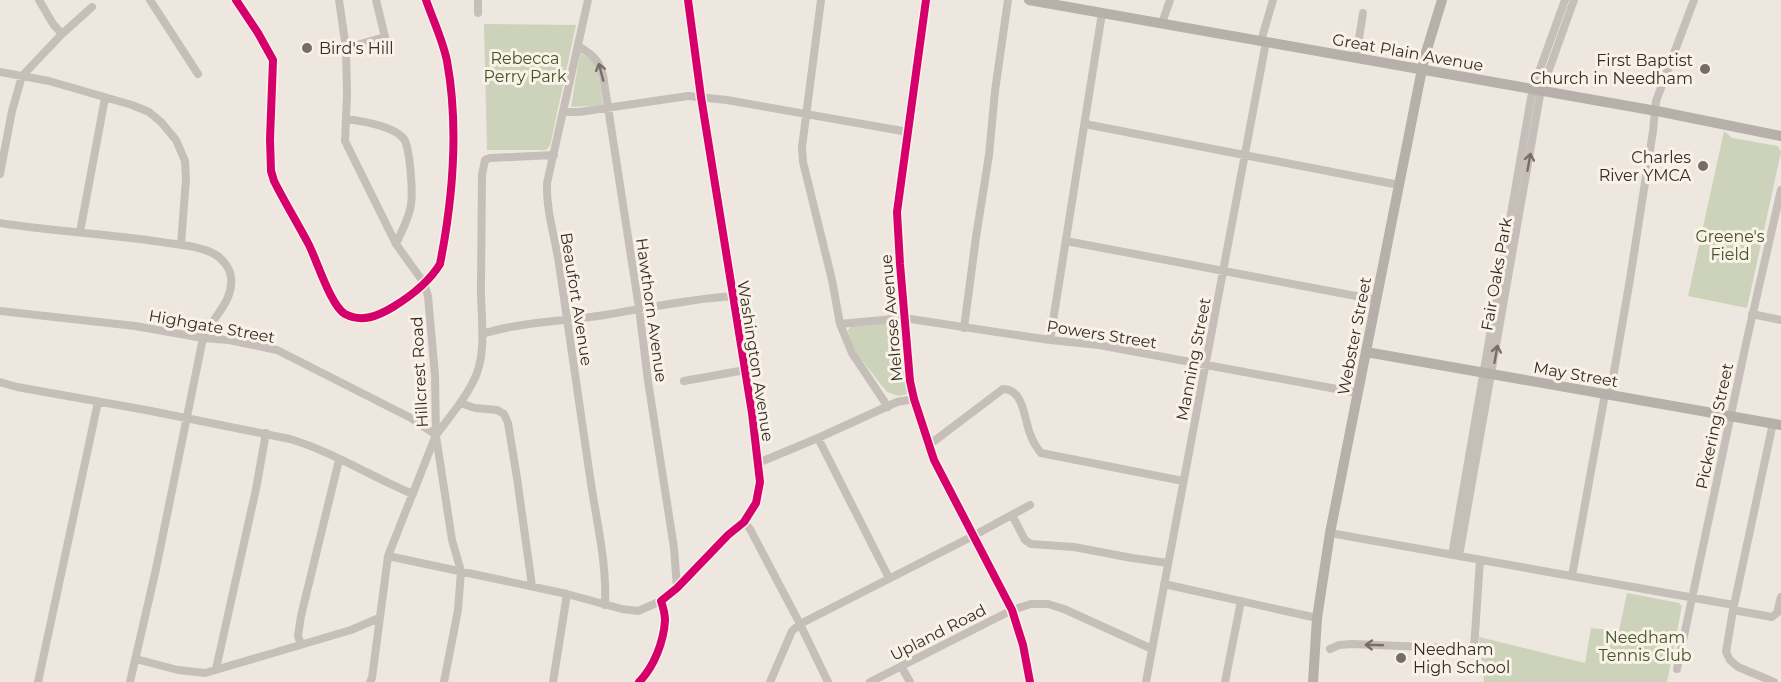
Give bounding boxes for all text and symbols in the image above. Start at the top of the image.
street label: Great Plain Avenue [1331,30,1485,75]
place label: Bird's Hill [319,39,394,58]
marker: Bird's Hill [300,41,314,55]
park label: Rebecca Perry Park [484,49,567,86]
place label: First Baptist Church in Needham [1530,51,1694,88]
marker: First Baptist Church in Needham [1698,62,1712,76]
one-way arrow [595,63,607,82]
place label: Charles River YMCA [1599,148,1692,185]
one-way arrow [1523,152,1534,172]
marker: Charles River YMCA [1696,159,1710,173]
street label: Fair Oaks Park [1477,215,1516,332]
park label: Greene's Field [1695,227,1765,264]
street label: Beaufort Avenue [557,231,596,367]
street label: Hawthorn Avenue [632,237,671,383]
street label: Melrose Avenue [876,254,907,382]
street label: Webster Street [1334,275,1375,397]
street label: Washington Avenue [733,279,778,443]
street label: Manning Street [1172,295,1215,422]
street label: Highgate Street [147,306,277,347]
street label: Hillcrest Road [407,316,432,428]
street label: Powers Street [1045,316,1159,353]
one-way arrow [1490,345,1501,364]
street label: May Street [1532,358,1620,391]
street label: Pickering Street [1692,361,1737,491]
street label: Upland Road [887,600,989,665]
park label: Needham Tennis Club [1598,628,1692,665]
one-way arrow [1364,639,1384,650]
place label: Needham High School [1413,640,1510,677]
marker: Needham High School [1394,651,1408,665]

